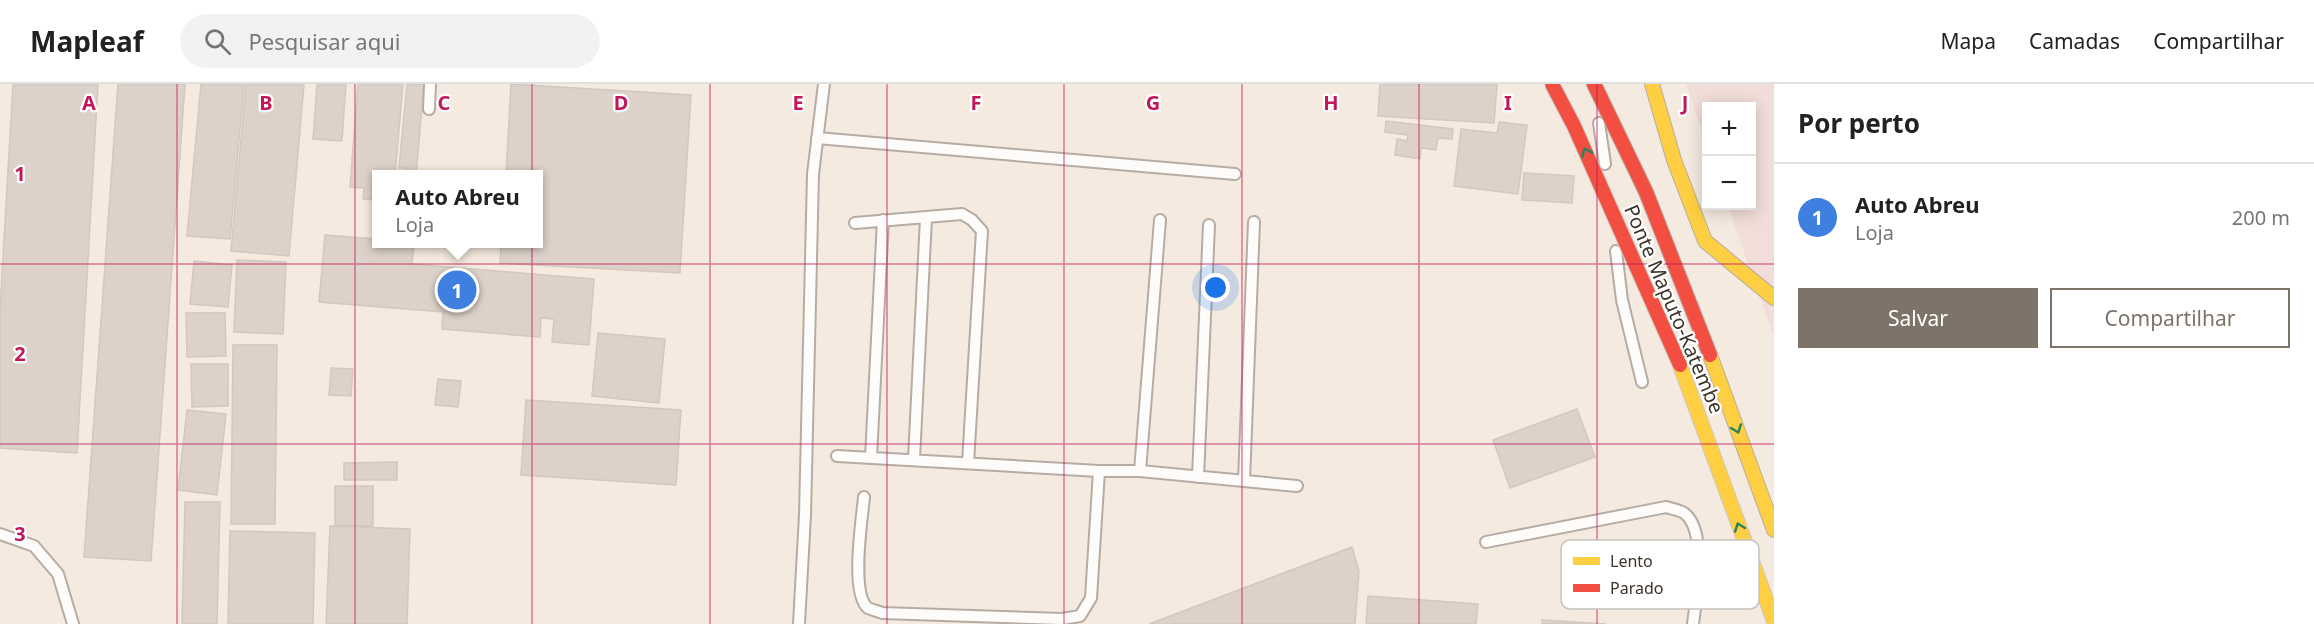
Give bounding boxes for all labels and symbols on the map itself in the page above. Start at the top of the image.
text: A [82,89,96,116]
text: B [259,89,273,116]
text: C [438,89,451,116]
text: D [614,89,628,116]
text: E [792,89,804,116]
text: F [971,89,981,116]
text: G [1146,89,1160,116]
text: H [1323,89,1339,116]
text: I [1504,89,1512,116]
text: J [1680,89,1688,116]
one-way arrow [1581,147,1593,158]
text: 1 [14,160,26,187]
street label: Ponte Maputo-Katembe [1618,200,1731,417]
pin: 1 [438,268,476,312]
your location [1201,273,1230,302]
text: 2 [14,340,26,367]
one-way arrow [1729,423,1742,434]
text: 3 [14,520,26,547]
one-way arrow [1734,522,1746,533]
legend [1561,540,1759,609]
text: Lento [1610,550,1653,572]
text: Parado [1610,577,1663,599]

